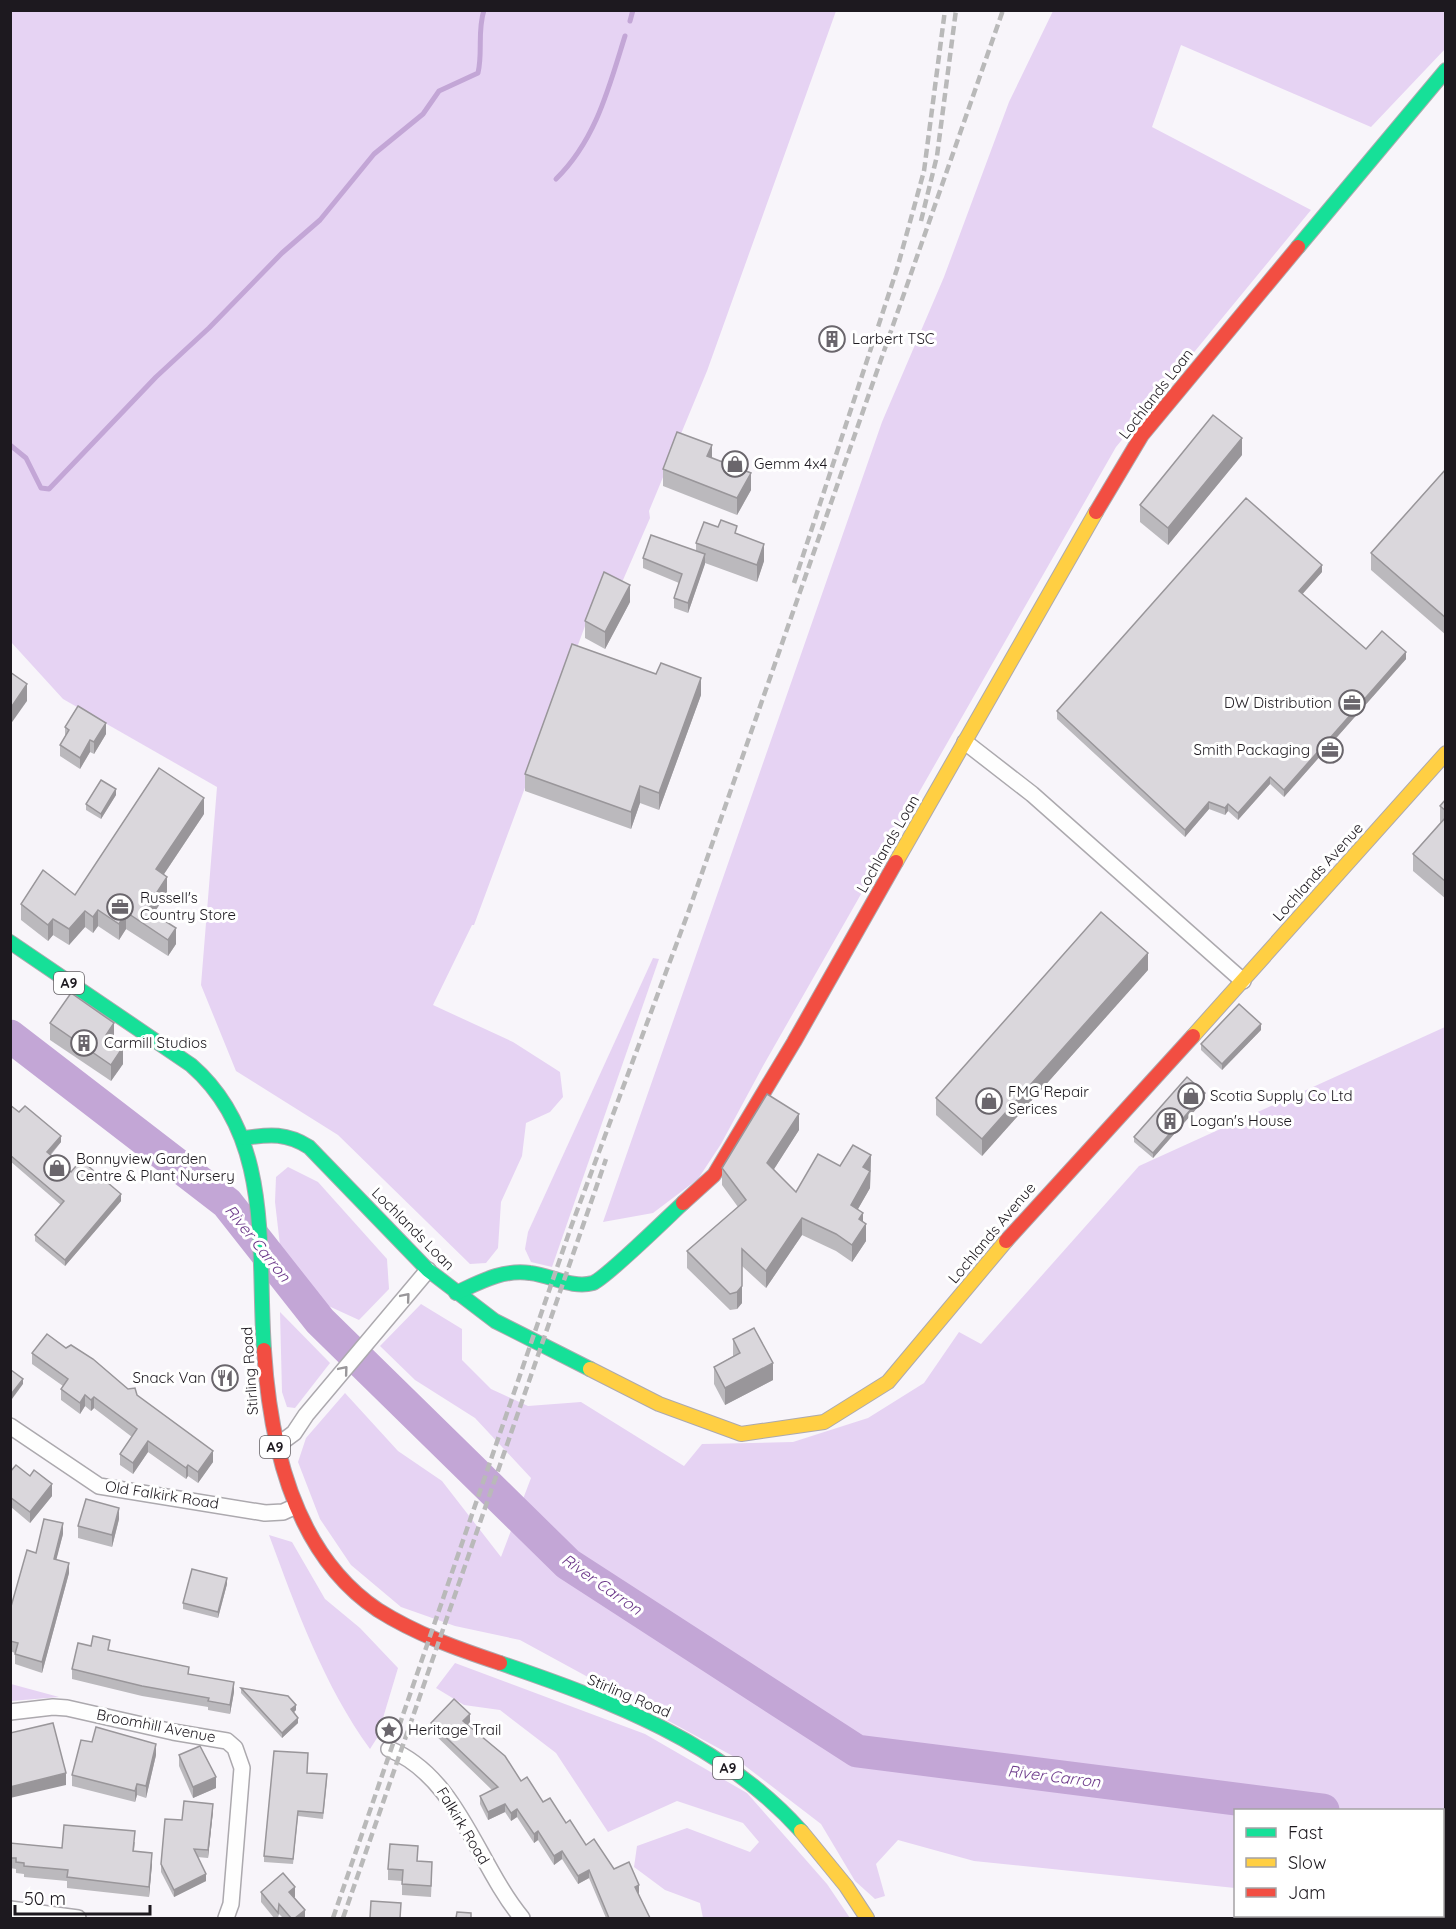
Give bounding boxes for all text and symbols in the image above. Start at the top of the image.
building icon: Larbert TSC [817,324,847,354]
place label: Larbert TSC [852,329,935,348]
street label: Lochlands Loan [1114,345,1197,443]
shop icon: Gemm 4x4 [720,449,750,479]
place label: Gemm 4x4 [754,454,828,473]
office icon: DW Distribution [1337,688,1367,718]
place label: DW Distribution [1224,693,1332,712]
office icon: Smith Packaging [1315,735,1345,765]
place label: Smith Packaging [1194,740,1310,759]
street label: Lochlands Loan [852,792,923,896]
street label: Lochlands Avenue [1268,818,1367,925]
place label: Russell's Country Store [140,888,236,924]
office icon: Russell's Country Store [105,892,135,922]
road number: A9 [54,972,84,994]
building icon: Carmill Studios [69,1028,99,1058]
place label: Carmill Studios [104,1033,207,1052]
shop icon: Scotia Supply Co Ltd [1176,1081,1206,1111]
place label: FMG Repair Serices [1008,1082,1089,1118]
shop icon: FMG Repair Serices [974,1086,1004,1116]
place label: Scotia Supply Co Ltd [1210,1086,1353,1105]
building icon: Logan's House [1155,1106,1185,1136]
place label: Logan's House [1190,1111,1292,1130]
place label: Bonnyview Garden Centre & Plant Nursery [76,1149,235,1185]
shop icon: Bonnyview Garden Centre & Plant Nursery [42,1153,72,1183]
street label: Lochlands Avenue [944,1178,1039,1287]
street label: Lochlands Loan [368,1183,459,1274]
water label: River Carron [221,1201,296,1286]
one-way arrow [399,1293,410,1304]
street label: Stirling Road [237,1326,262,1416]
restaurant icon: Snack Van [210,1363,240,1393]
one-way arrow [337,1366,348,1377]
place label: Snack Van [132,1368,206,1387]
road number: A9 [260,1436,290,1458]
street label: Old Falkirk Road [104,1476,220,1513]
water label: River Carron [558,1549,646,1619]
street label: Stirling Road [585,1670,674,1722]
street label: Broomhill Avenue [95,1705,217,1746]
place icon: Heritage Trail [374,1715,404,1745]
place label: Heritage Trail [408,1720,502,1739]
road number: A9 [713,1757,743,1779]
water label: River Carron [1007,1760,1102,1792]
street label: Falkirk Road [433,1784,494,1868]
legend [1234,1809,1444,1917]
text: Fast [1288,1821,1323,1844]
text: Slow [1288,1851,1326,1874]
scale bar [15,1878,150,1916]
text: Jam [1288,1881,1326,1904]
text: 50 m [24,1887,66,1910]

